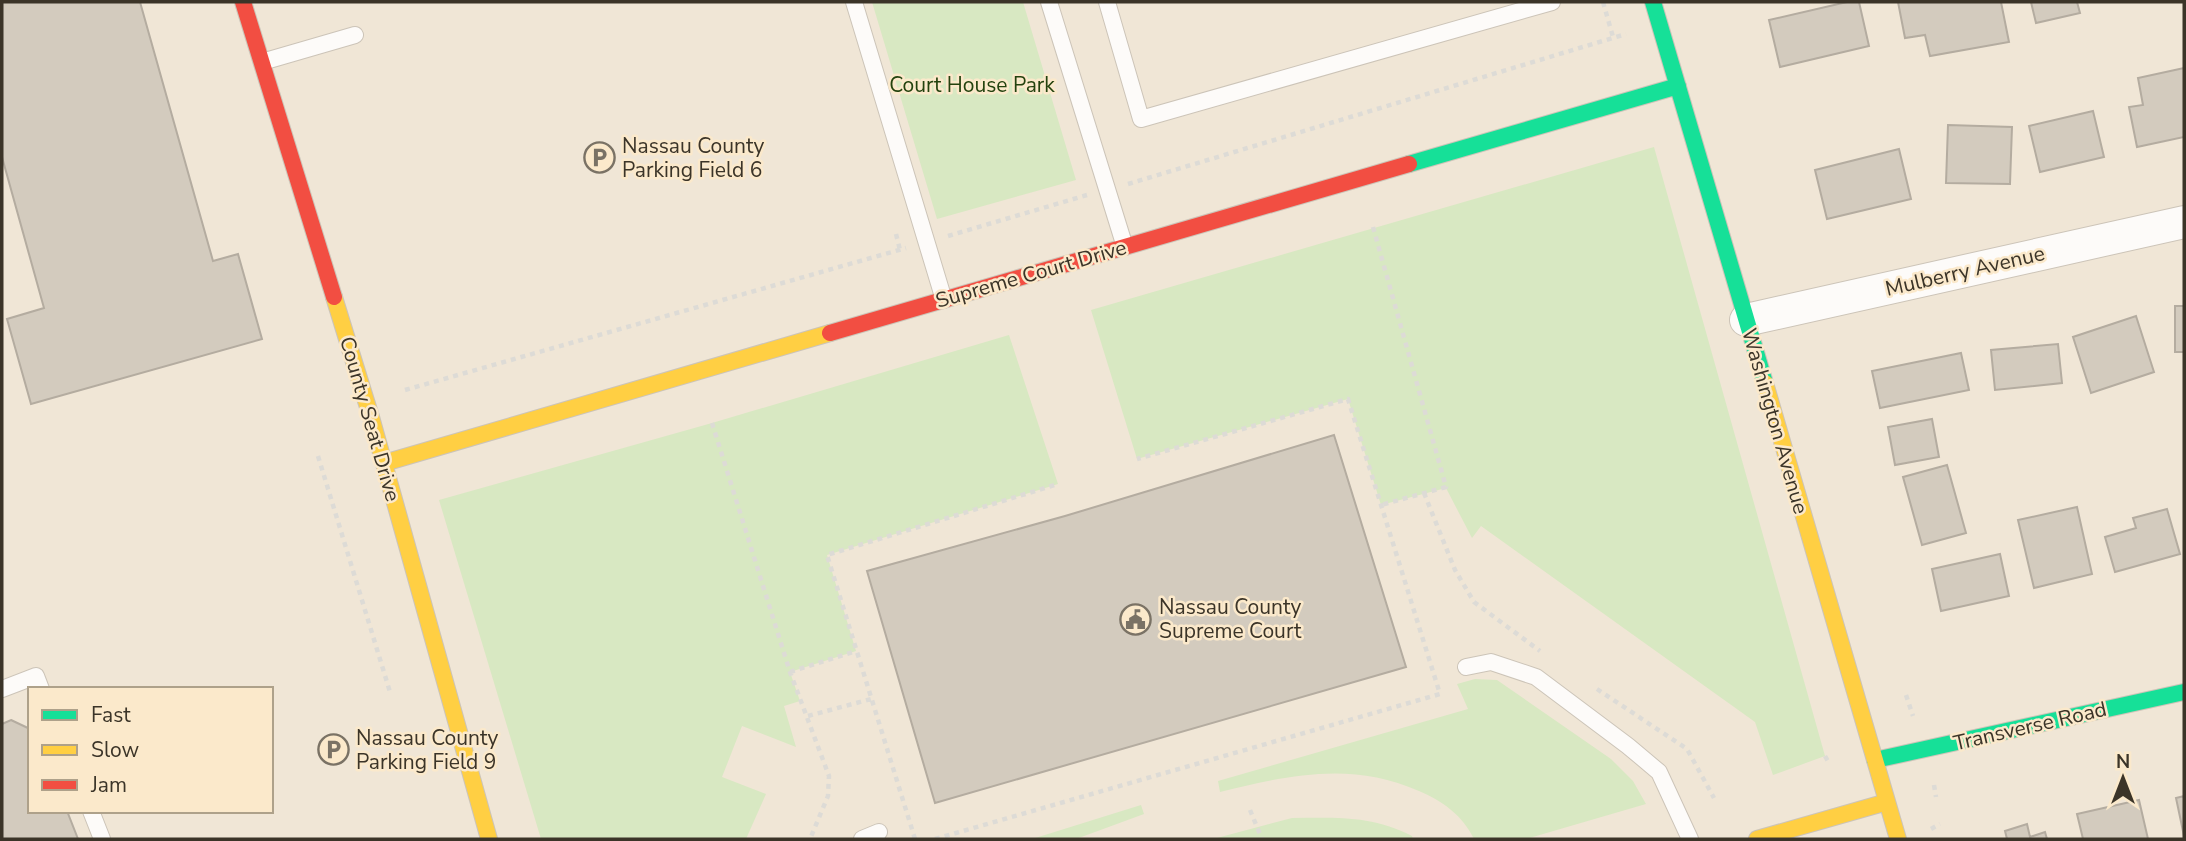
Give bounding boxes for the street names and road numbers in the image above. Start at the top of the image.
street label: Supreme Court Drive [932,233,1130,315]
street label: Mulberry Avenue [1883,239,2047,303]
street label: Washington Avenue [1735,325,1815,517]
street label: County Seat Drive [333,333,407,505]
street label: Transverse Road [1951,695,2109,757]

